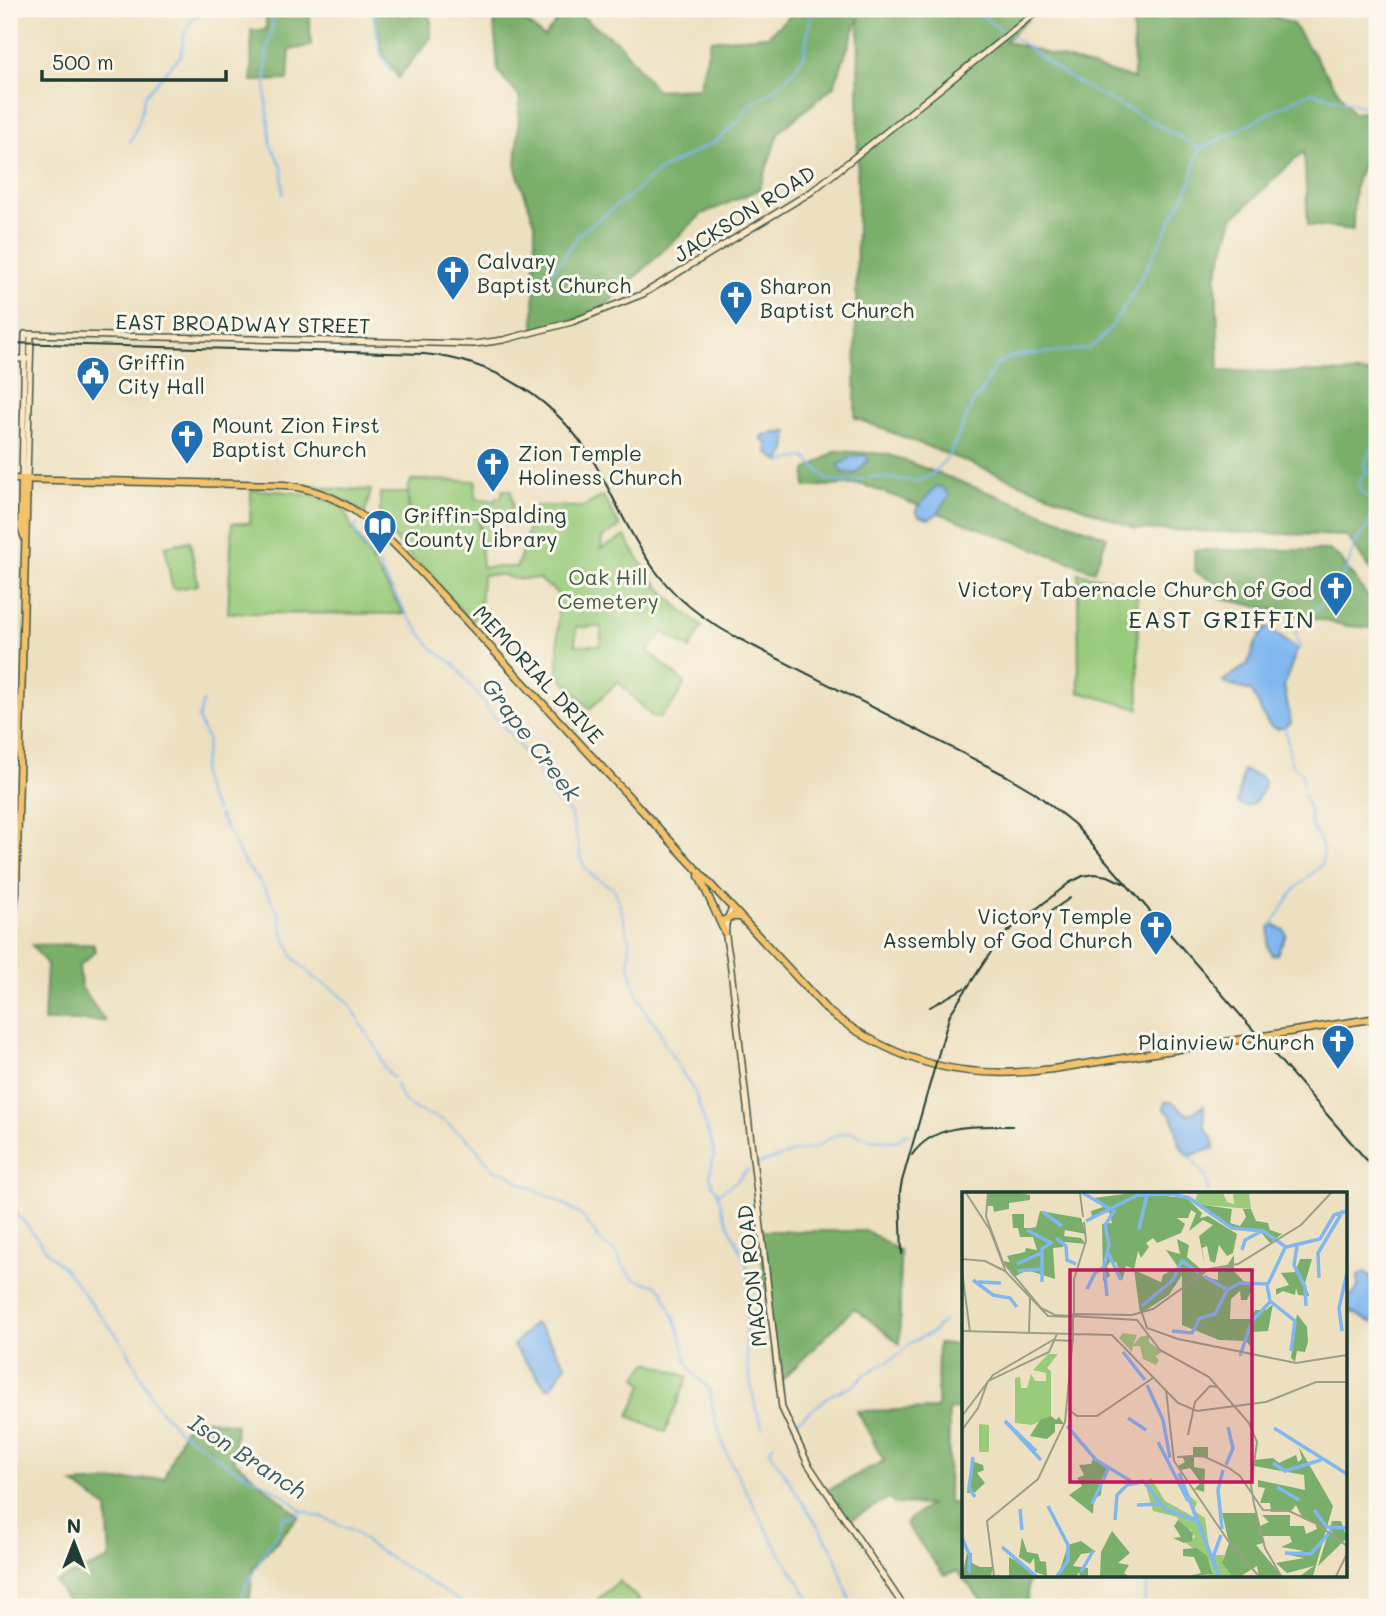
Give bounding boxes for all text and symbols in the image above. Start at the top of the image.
scale bar [42,38,226,82]
text: 500 m [52,48,114,75]
street label: JACKSON ROAD [668,159,820,267]
place label: Calvary Baptist Church [477,247,631,298]
church icon: Calvary Baptist Church [434,253,472,302]
place label: Sharon Baptist Church [760,272,914,323]
church icon: Sharon Baptist Church [717,278,755,327]
street label: EAST BROADWAY STREET [115,307,371,339]
place label: Griffin City Hall [118,348,205,399]
public building icon: Griffin City Hall [74,354,112,403]
place label: Mount Zion First Baptist Church [212,411,380,462]
church icon: Mount Zion First Baptist Church [168,417,206,466]
place label: Zion Temple Holiness Church [518,439,682,490]
church icon: Zion Temple Holiness Church [474,445,512,494]
place label: Griffin-Spalding County Library [404,501,566,552]
library icon: Griffin-Spalding County Library [361,507,399,556]
park label: Oak Hill Cemetery [557,563,659,614]
church icon: Victory Tabernacle Church of God [1317,569,1355,618]
place label: Victory Tabernacle Church of God [958,575,1312,602]
street label: MEMORIAL DRIVE [468,599,610,749]
district label: EAST GRIFFIN [1128,603,1316,634]
water label: Grape Creek [476,671,589,807]
place label: Victory Temple Assembly of God Church [883,902,1132,953]
church icon: Victory Temple Assembly of God Church [1137,908,1175,957]
church icon: Plainview Church [1319,1022,1357,1071]
place label: Plainview Church [1138,1028,1314,1055]
inset map [962,1192,1348,1578]
street label: MACON ROAD [730,1204,772,1348]
water label: Ison Branch [183,1407,313,1505]
north arrow [38,1508,108,1578]
text: N [67,1513,81,1538]

